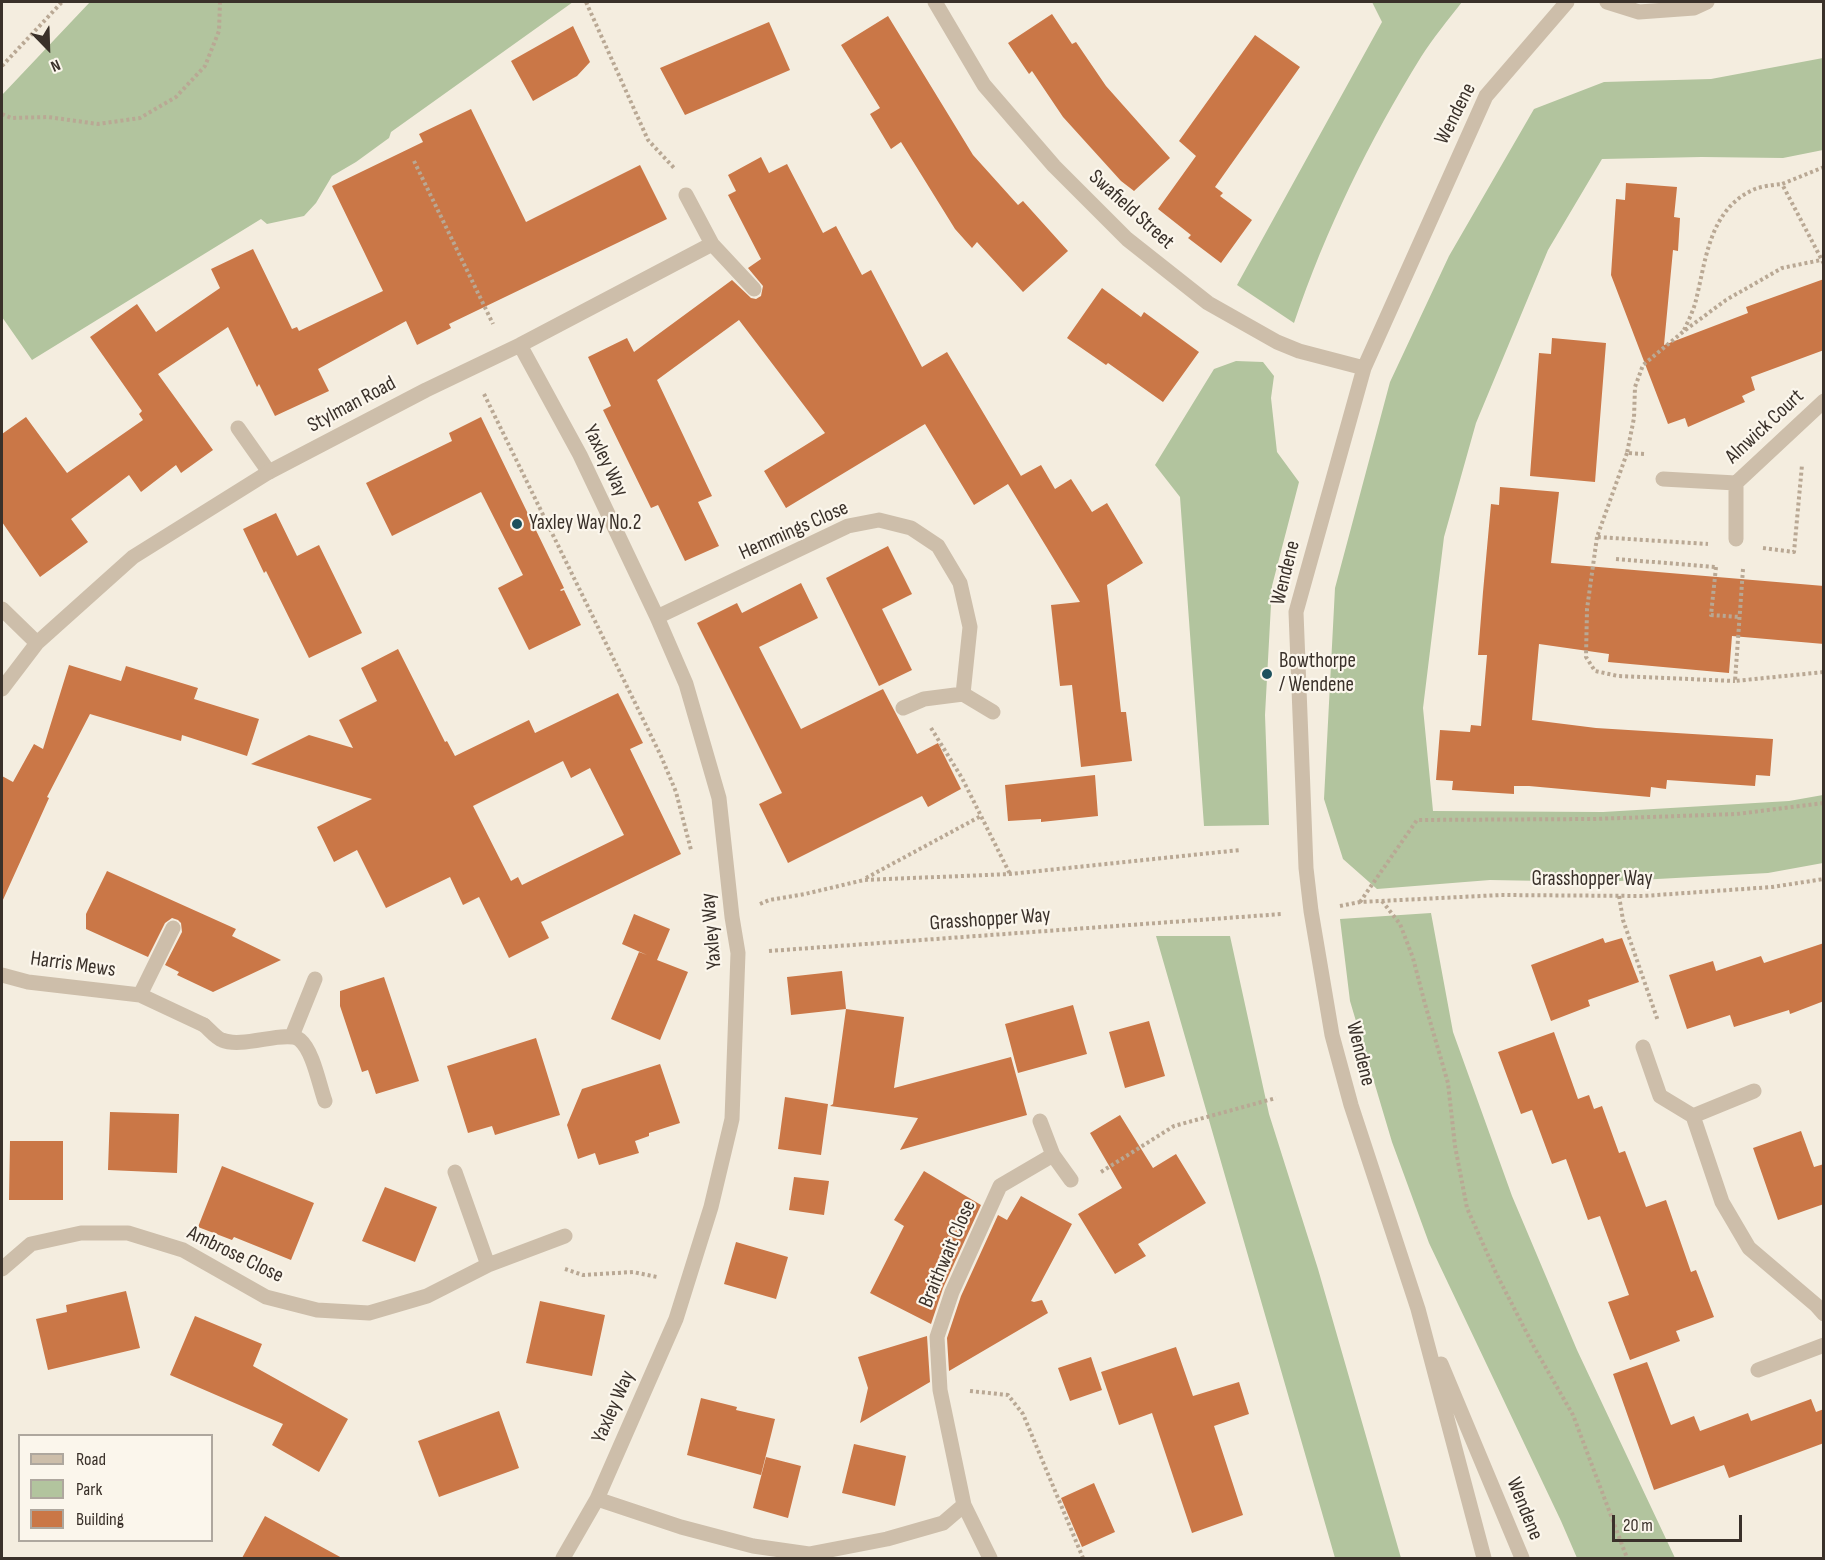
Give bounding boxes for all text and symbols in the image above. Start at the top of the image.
north arrow [18,18,78,78]
text: N [48,55,63,75]
street label: Wendene [1430,79,1482,149]
street label: Swafield Street [1083,165,1179,255]
street label: Stylman Road [304,371,400,439]
street label: Alnwick Court [1721,384,1809,470]
street label: Yaxley Way [577,421,633,501]
street label: Hemmings Close [735,496,853,566]
place label: Yaxley Way No.2 [529,511,641,537]
marker: Yaxley Way No.2 [510,517,524,531]
street label: Wendene [1266,538,1306,608]
place label: Bowthorpe / Wendene [1279,649,1356,699]
marker: Bowthorpe / Wendene [1260,667,1274,681]
street label: Grasshopper Way [1531,867,1653,893]
street label: Yaxley Way [696,892,728,970]
street label: Grasshopper Way [929,903,1051,937]
street label: Harris Mews [29,947,117,983]
street label: Wendene [1340,1019,1380,1089]
street label: Braithwait Close [914,1196,982,1312]
street label: Ambrose Close [183,1221,287,1289]
street label: Yaxley Way [587,1367,641,1447]
legend [18,1434,213,1542]
text: Road [76,1449,106,1470]
street label: Wendene [1500,1474,1548,1544]
text: Park [76,1479,102,1500]
scale bar [1615,1503,1746,1541]
text: Building [76,1509,124,1530]
text: 20 m [1623,1515,1653,1536]

